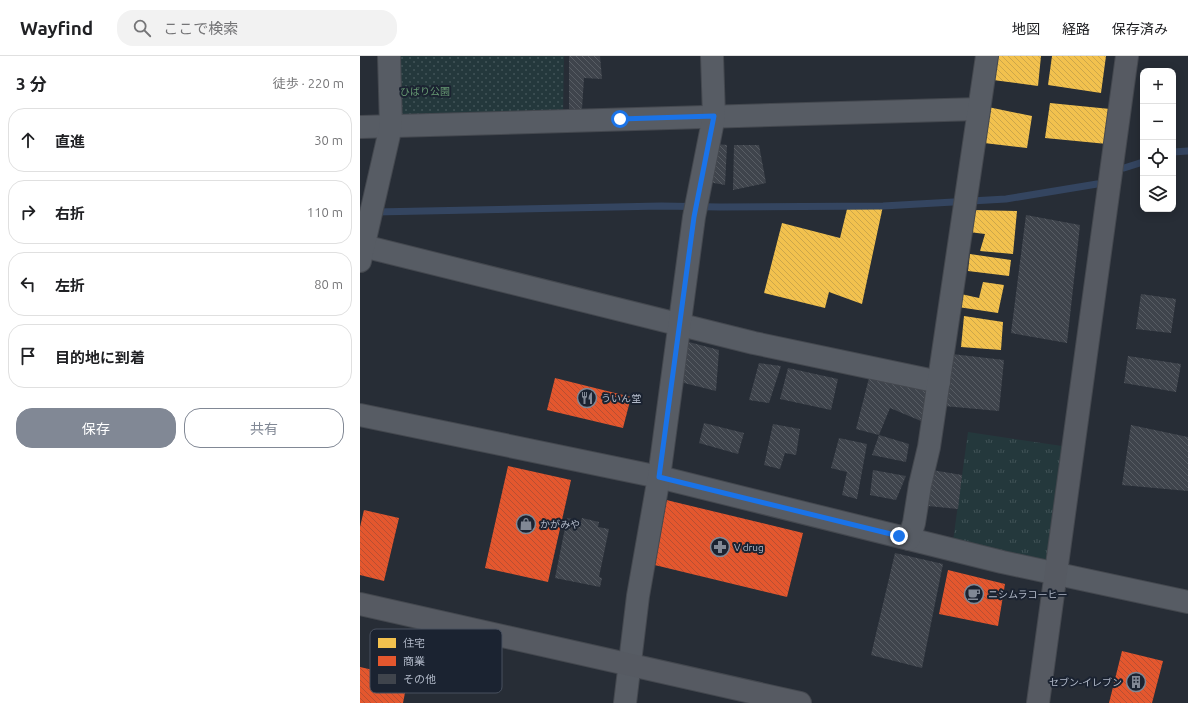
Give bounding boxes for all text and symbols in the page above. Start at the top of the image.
search box [117,10,397,46]
text: Wayfind [20,17,93,39]
icon: search [131,17,153,39]
text: ここで検索 [163,20,238,37]
text: 地図 [1012,21,1040,37]
text: 経路 [1062,21,1090,37]
text: 保存済み [1112,21,1168,37]
map controls [1140,68,1176,212]
button: + [1140,68,1176,104]
text: 3 分 [16,74,47,93]
text: 徒歩 · 220 m [273,76,344,90]
park label: ひばり公園 [400,86,450,97]
button: − [1140,104,1176,140]
route start [611,110,629,128]
icon: ahead [17,129,39,151]
text: 直進 [55,133,85,150]
text: 30 m [314,133,343,147]
button: locate [1140,140,1176,176]
button: layers [1140,176,1176,212]
icon: right [17,201,39,223]
text: 右折 [55,205,85,222]
text: 110 m [307,205,343,219]
icon: left [17,273,39,295]
text: 左折 [55,277,85,294]
text: 80 m [314,277,343,291]
icon: arrive [17,345,39,367]
text: 目的地に到着 [55,349,145,366]
restaurant icon: ういん堂 [576,387,598,409]
place label: ういん堂 [601,393,641,404]
button: 保存 [16,408,176,448]
button: 共有 [184,408,344,448]
shop icon: かがみや [515,513,537,535]
place label: かがみや [540,519,580,530]
route end [890,527,908,545]
pharmacy icon: V drug [709,536,731,558]
place label: V drug [734,542,764,553]
cafe icon: ニシムラコーヒー [963,583,985,605]
place label: ニシムラコーヒー [988,589,1068,600]
legend [370,629,502,693]
text: 住宅 [403,637,425,649]
text: 商業 [403,655,425,667]
building icon: セブン-イレブン [1125,671,1147,693]
text: その他 [403,673,436,685]
place label: セブン-イレブン [1049,677,1122,688]

